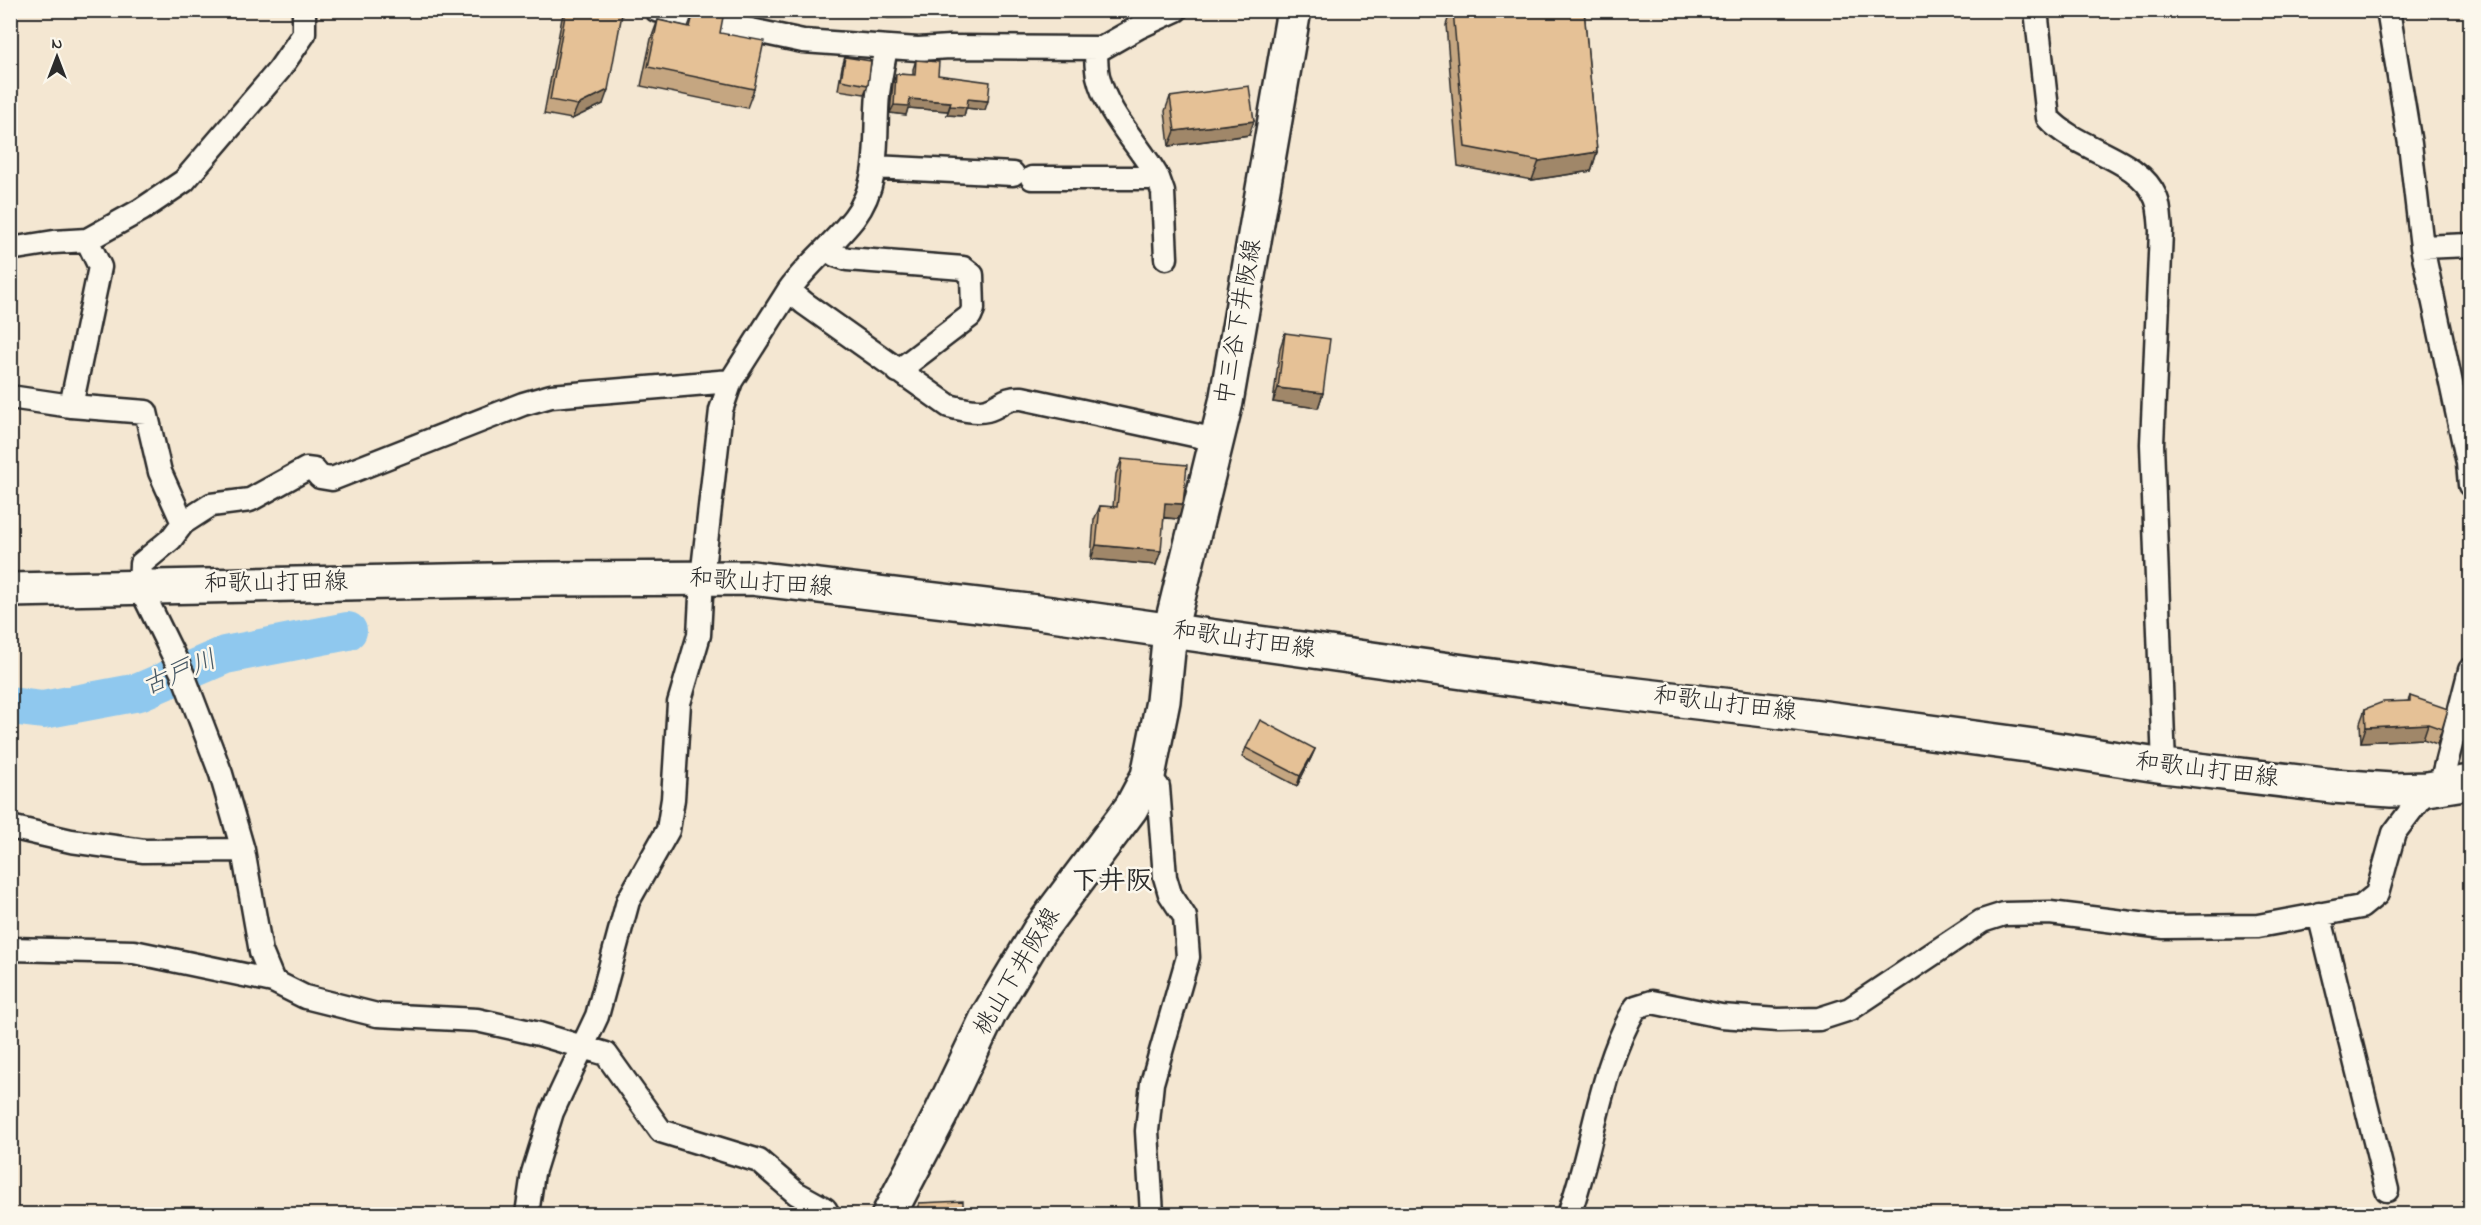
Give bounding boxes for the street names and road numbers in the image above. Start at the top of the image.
street label: 中三谷下井阪線 [1208,236,1272,408]
street label: 和歌山打田線 [688,562,834,606]
street label: 和歌山打田線 [204,565,348,603]
street label: 和歌山打田線 [1170,614,1318,668]
street label: 和歌山打田線 [1651,679,1799,731]
street label: 和歌山打田線 [2133,745,2281,797]
street label: 桃山下井阪線 [966,901,1070,1043]

